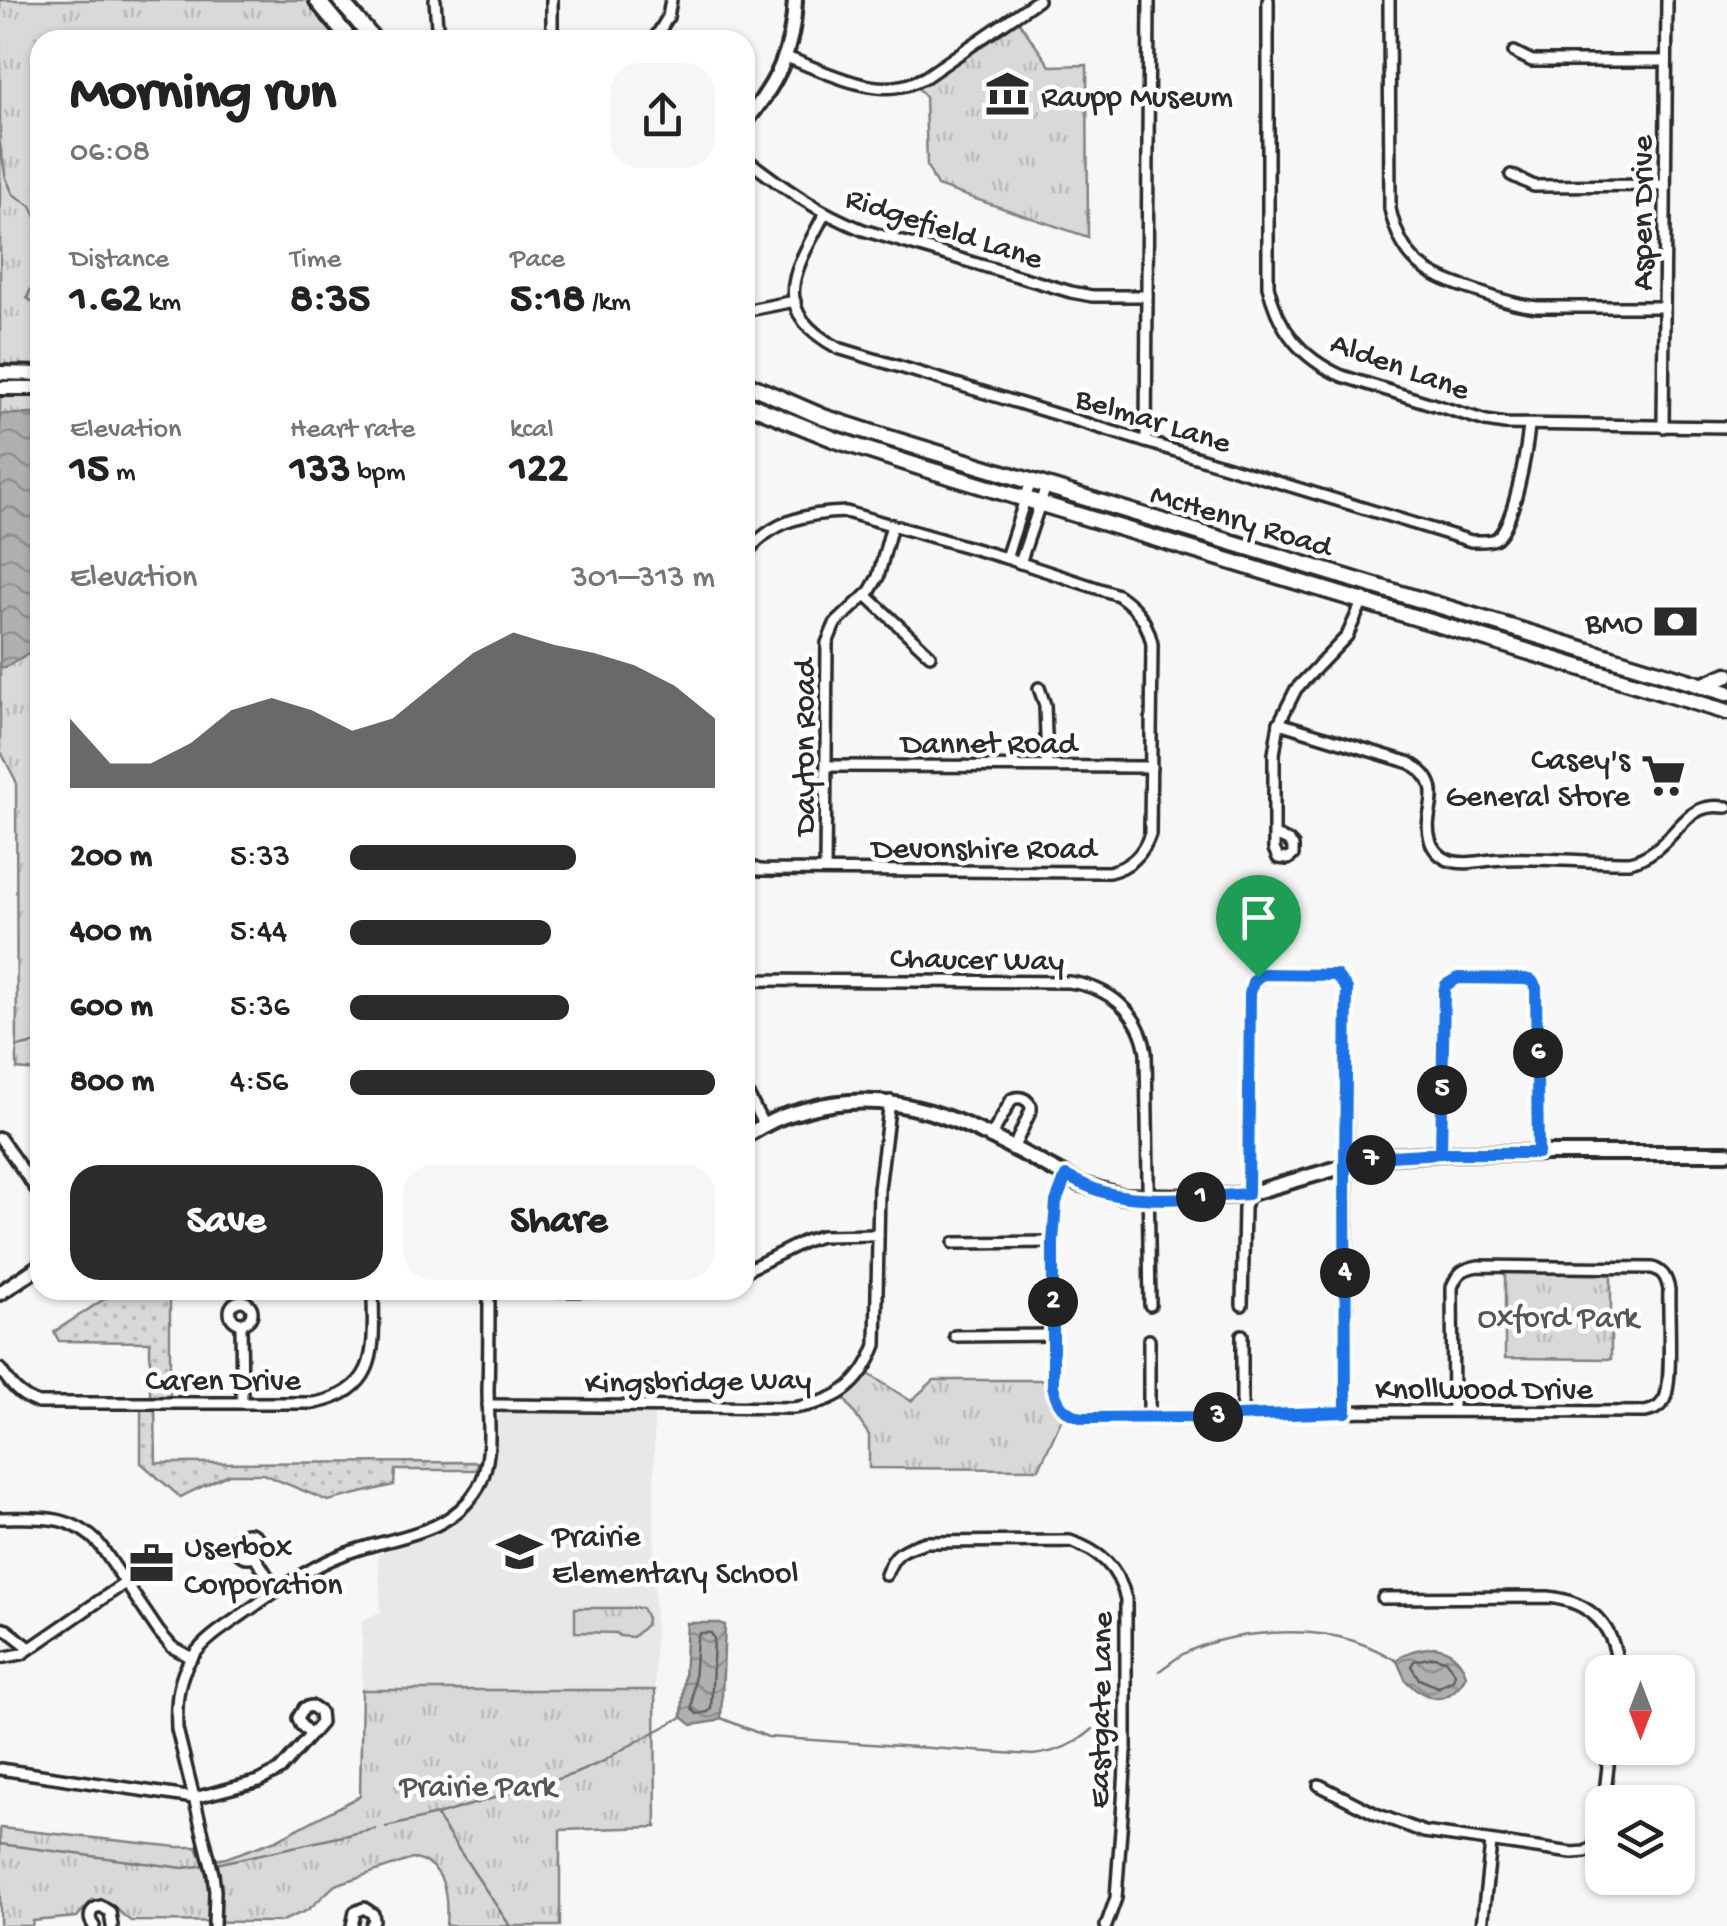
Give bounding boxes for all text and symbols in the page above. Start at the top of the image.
button: share [610,63,715,168]
text: Morning run [70,64,336,128]
museum icon: Raupp Museum [984,70,1032,118]
place label: Raupp Museum [1041,80,1233,118]
text: 06:08 [70,134,150,172]
street label: Aspen Drive [1626,135,1664,291]
street label: Ridgefield Lane [840,181,1047,281]
text: Distance [70,244,169,277]
text: Time [290,244,341,277]
text: Pace [510,244,565,277]
text: 1.62 [70,277,142,326]
text: 8:35 [290,277,370,326]
text: 5:18 [510,277,585,326]
text: km [142,287,181,320]
text: /km [585,287,631,320]
street label: Alden Lane [1325,326,1474,412]
street label: Belmar Lane [1069,381,1235,465]
text: Elevation [70,414,181,447]
text: Heart rate [290,414,415,447]
text: kcal [510,414,554,447]
text: 15 [70,447,109,496]
text: 133 [290,447,351,496]
text: 122 [510,447,568,496]
text: m [109,457,136,490]
text: bpm [351,457,406,490]
street label: McHenry Road [1145,477,1338,569]
text: Elevation [70,560,197,598]
text: 301–313 m [571,560,715,598]
bank icon: BMO [1652,597,1700,645]
place label: BMO [1584,607,1643,645]
street label: Dayton Road [788,656,826,837]
street label: Dannet Road [899,727,1079,765]
place label: Casey's General Store [1446,743,1631,818]
supermarket icon: Casey's General Store [1639,751,1687,799]
street label: Devonshire Road [870,832,1099,870]
text: 200 m [70,839,152,877]
text: 5:33 [230,839,290,877]
pin [1216,875,1301,978]
icon: arrive [1231,890,1286,945]
text: 400 m [70,914,152,952]
text: 5:44 [230,914,287,952]
street label: Chaucer Way [889,941,1065,983]
text: 600 m [70,989,153,1027]
text: 5:36 [230,989,290,1027]
pin: 6 [1513,1028,1563,1078]
text: 6 [1531,1036,1545,1069]
text: 800 m [70,1064,154,1102]
text: 4:56 [230,1064,288,1102]
pin: 5 [1417,1065,1467,1115]
text: 5 [1435,1073,1449,1106]
pin: 7 [1346,1135,1396,1185]
text: 7 [1364,1143,1378,1176]
button: Save [70,1165,383,1280]
button: Share [403,1165,715,1280]
pin: 1 [1176,1172,1226,1222]
text: 1 [1195,1180,1207,1213]
pin: 4 [1320,1248,1370,1298]
text: 4 [1338,1256,1352,1289]
pin: 2 [1028,1277,1078,1327]
text: 2 [1046,1285,1060,1318]
park label: Oxford Park [1477,1301,1641,1339]
street label: Kingsbridge Way [584,1363,812,1405]
street label: Caren Drive [145,1364,301,1402]
street label: Knollwood Drive [1375,1373,1593,1411]
pin: 3 [1193,1392,1243,1442]
text: 3 [1211,1400,1225,1433]
place label: Prairie Elementary School [551,1520,799,1595]
school or university icon: Prairie Elementary School [495,1528,543,1576]
place label: Userbox Corporation [184,1531,343,1606]
office icon: Userbox Corporation [127,1539,175,1587]
street label: Eastgate Lane [1082,1611,1124,1809]
north arrow [1585,1655,1695,1765]
map controls [1585,1655,1695,1895]
park label: Prairie Park [398,1770,559,1808]
button: layers [1585,1785,1695,1895]

